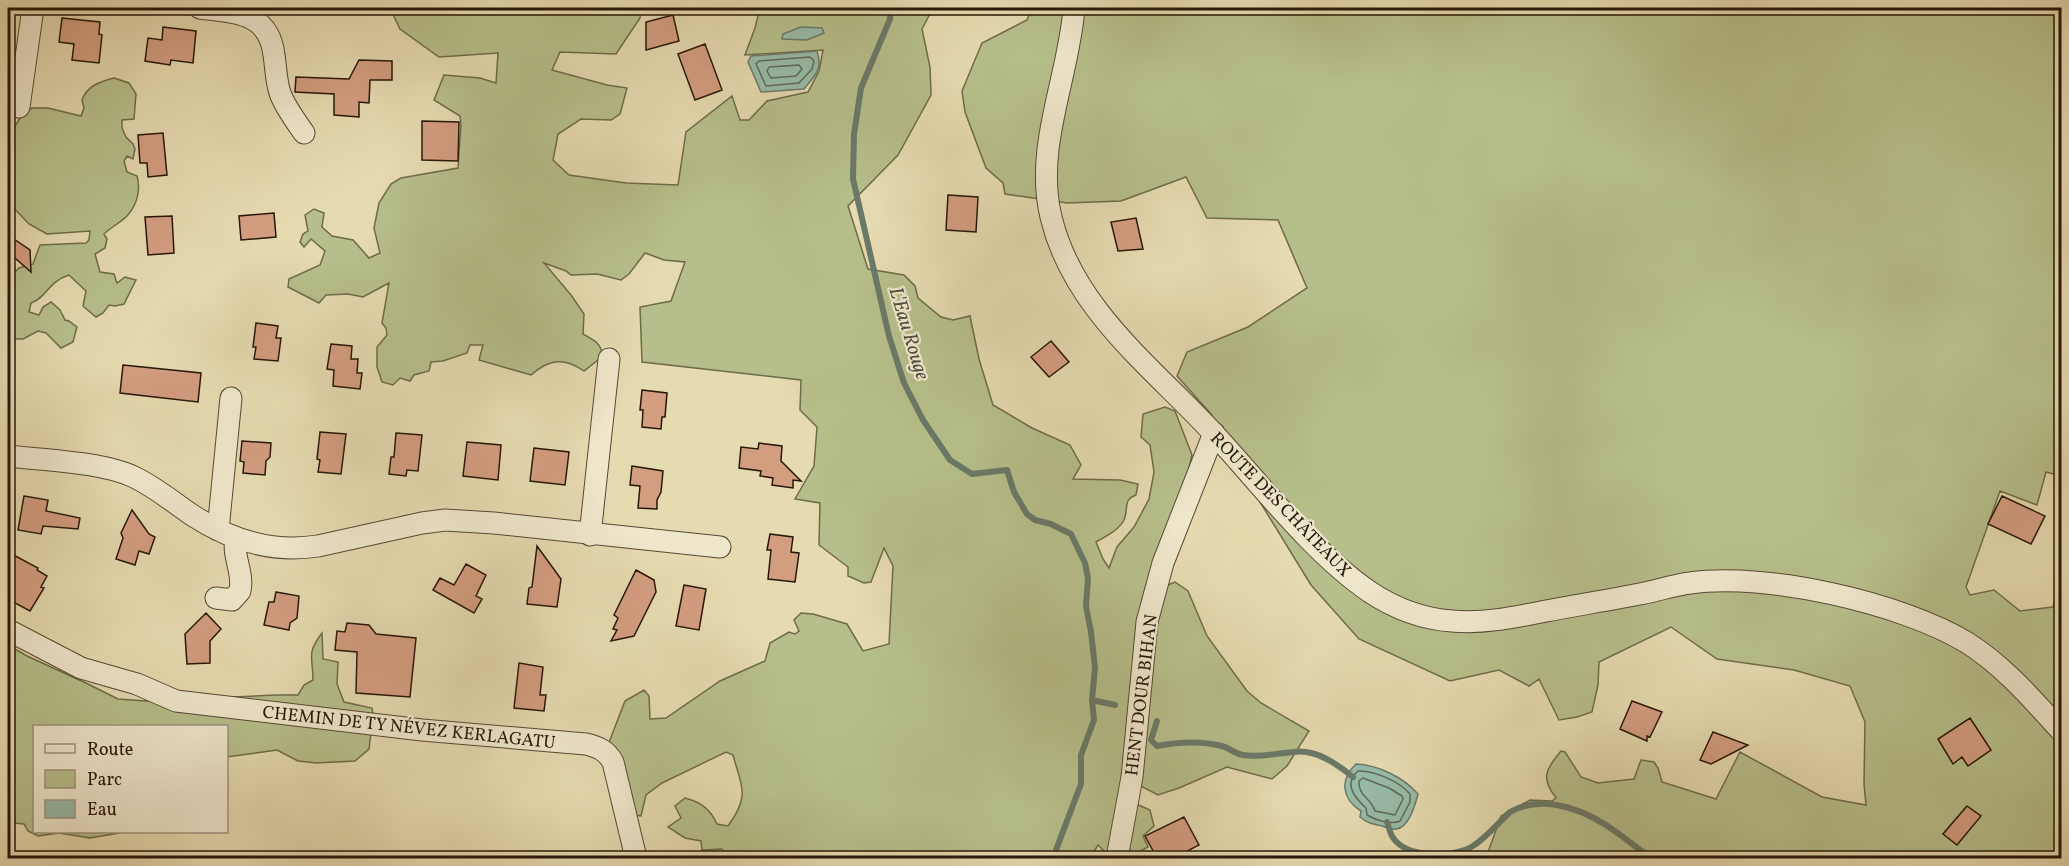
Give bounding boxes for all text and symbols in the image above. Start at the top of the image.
water label: L'Eau Rouge [881,284,936,384]
street label: ROUTE DES CHÂTEAUX [1204,427,1356,583]
street label: HENT DOUR BIHAN [1120,613,1165,778]
street label: CHEMIN DE TY NÉVEZ KERLAGATU [261,701,557,756]
legend [33,725,228,833]
text: Route [87,738,133,763]
text: Parc [87,768,122,793]
text: Eau [87,798,117,823]

